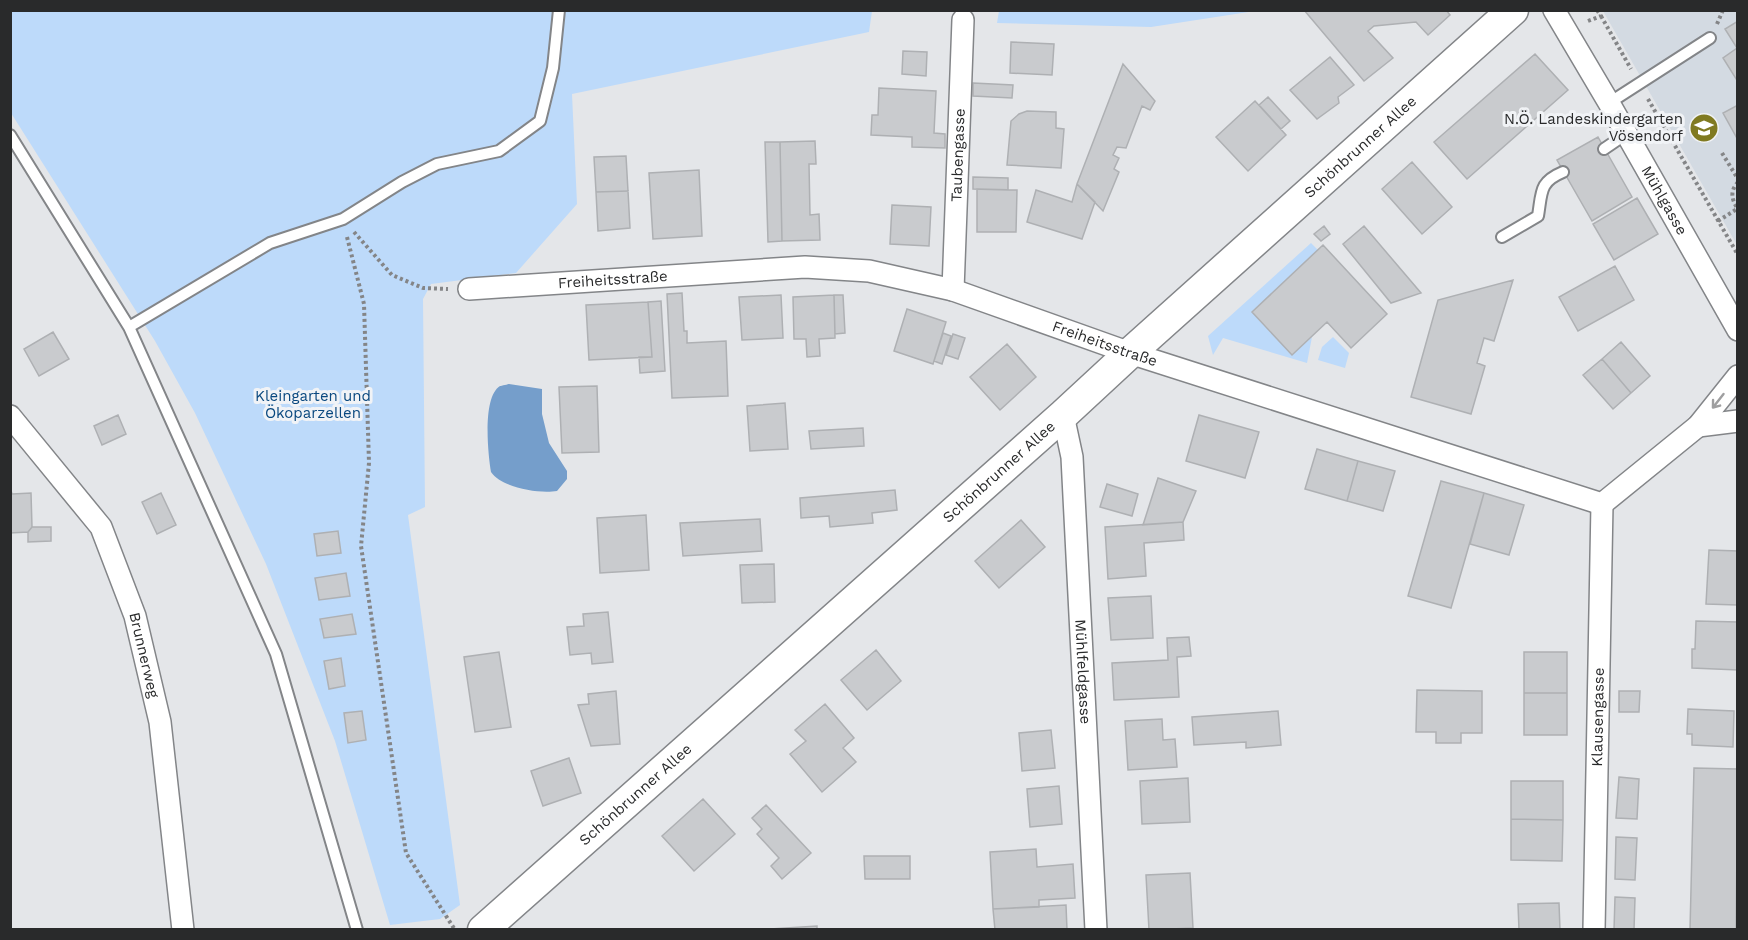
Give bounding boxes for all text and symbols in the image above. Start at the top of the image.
street label: Schönbrunner Allee [1300,92,1420,202]
street label: Taubengasse [947,108,969,202]
place label: N.Ö. Landeskindergarten Vösendorf [1504,110,1683,145]
school or university icon: N.Ö. Landeskindergarten Vösendorf [1688,112,1720,144]
street label: Mühlgasse [1638,162,1691,238]
street label: Freiheitsstraße [557,267,668,292]
street label: Freiheitsstraße [1050,317,1159,370]
park label: Kleingarten und Ökoparzellen [255,387,371,422]
one-way arrow [1711,393,1724,409]
street label: Schönbrunner Allee [939,417,1059,527]
street label: Brunnerweg [125,610,163,700]
street label: Mühlfeldgasse [1071,619,1095,725]
street label: Klausengasse [1588,667,1608,767]
street label: Schönbrunner Allee [576,740,696,849]

